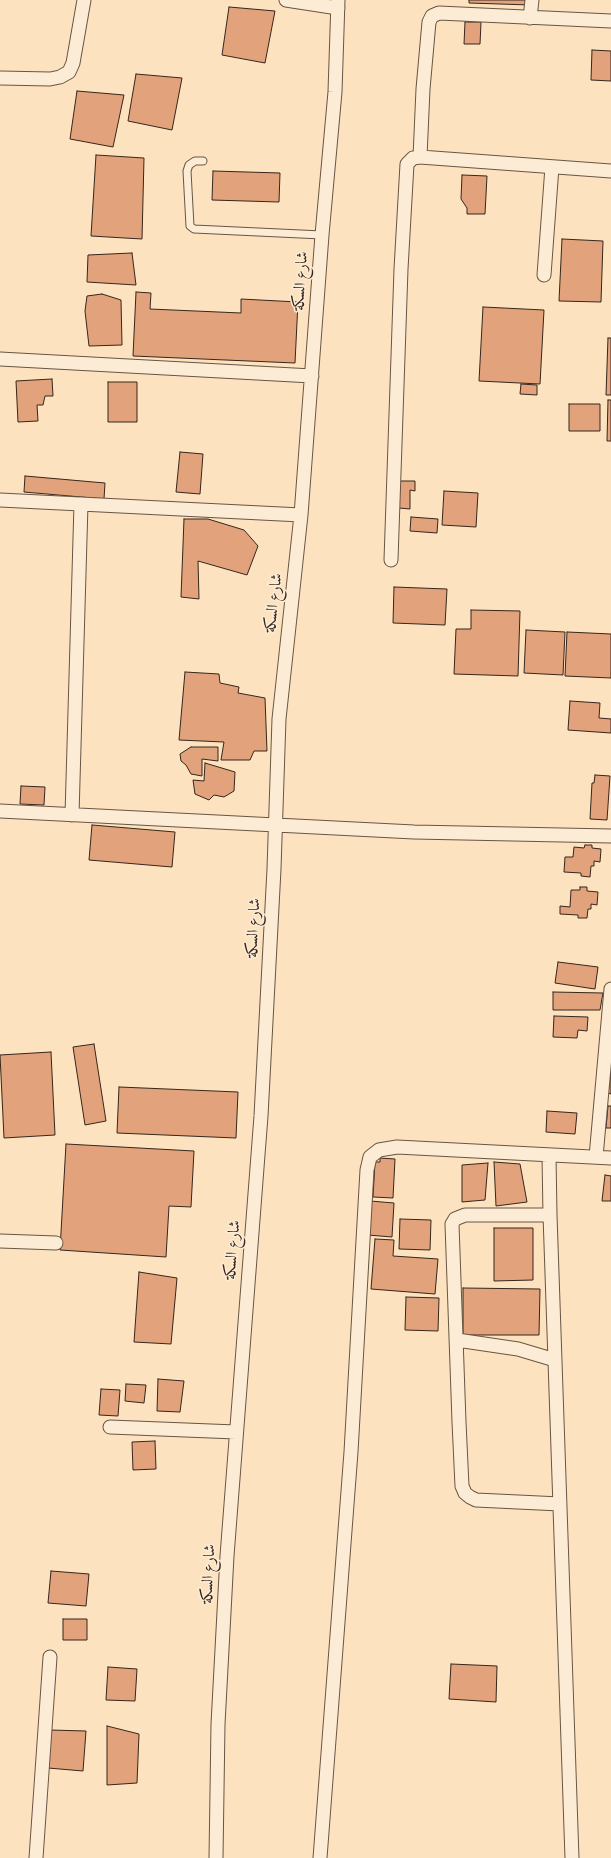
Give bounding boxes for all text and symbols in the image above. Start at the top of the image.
street label: شارع السكة [289,251,313,311]
street label: شارع السكة [261,572,287,634]
street label: شارع السكة [243,898,265,958]
street label: شارع السكة [221,1220,245,1280]
street label: شارع السكة [198,1544,220,1604]

